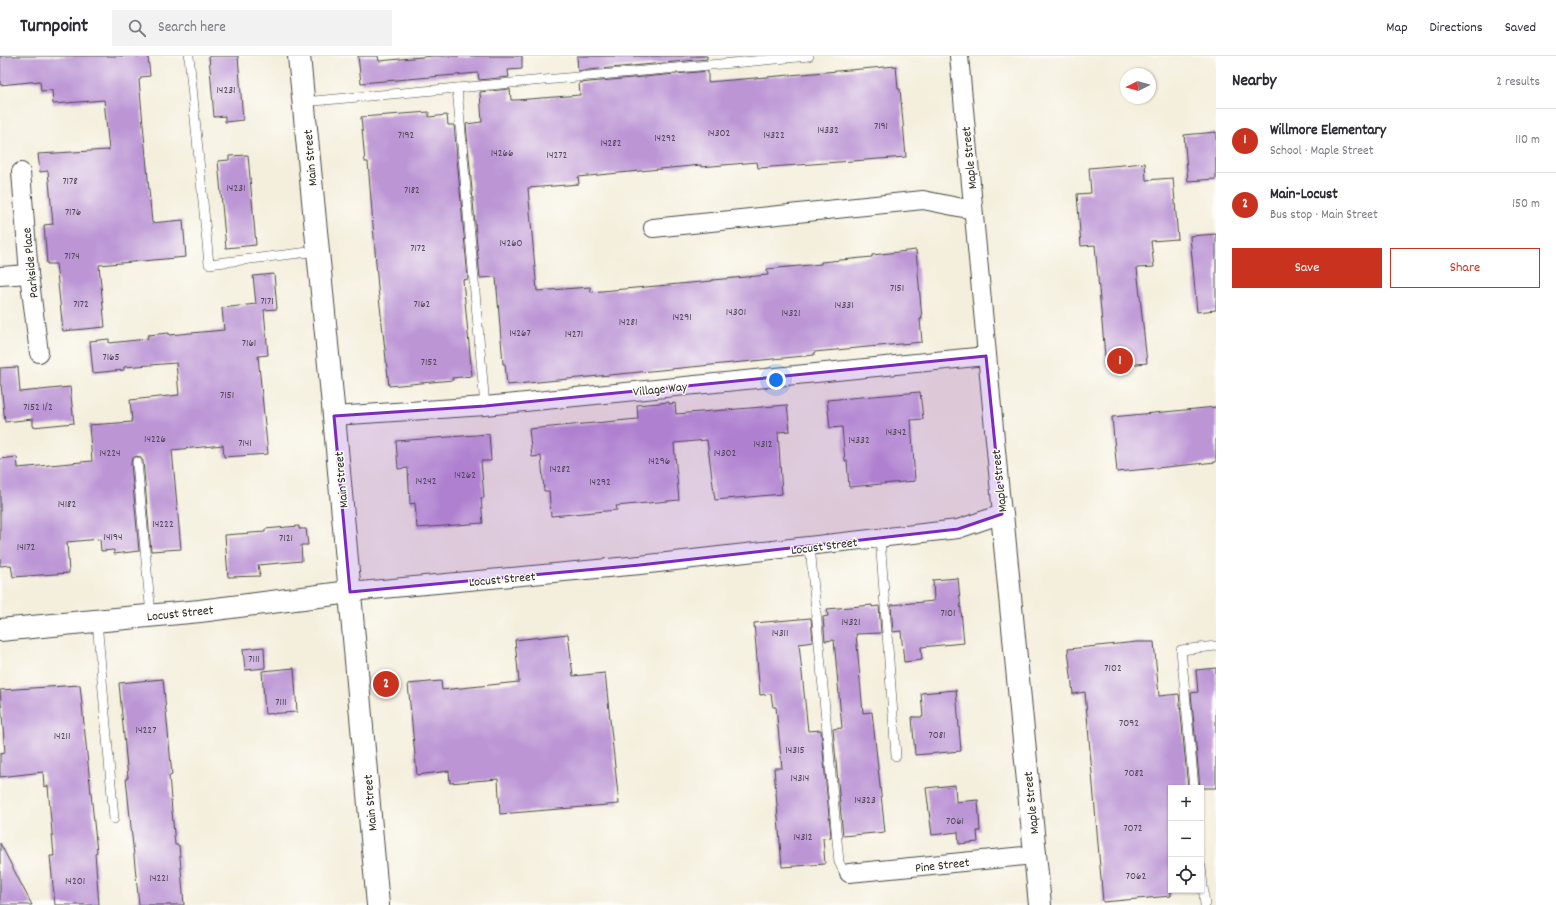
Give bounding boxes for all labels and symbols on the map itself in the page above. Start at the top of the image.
north arrow [1120,68,1156,104]
house number: 14231 [216,83,236,99]
house number: 7191 [874,119,888,135]
house number: 14332 [817,123,839,139]
street label: Maple Street [958,125,983,190]
house number: 14302 [708,126,731,142]
house number: 7192 [398,128,414,144]
house number: 14322 [763,128,785,144]
street label: Main Street [300,129,323,187]
house number: 14292 [654,131,676,147]
house number: 14282 [601,136,622,152]
house number: 14266 [491,146,513,162]
house number: 14272 [547,148,568,164]
house number: 7178 [62,174,78,190]
house number: 14231 [226,181,246,197]
house number: 7182 [404,183,420,199]
house number: 7176 [65,205,81,221]
street label: Parkside Place [18,226,45,299]
house number: 14260 [499,236,523,252]
house number: 7172 [410,241,426,257]
house number: 7174 [64,249,80,265]
house number: 7151 [890,281,904,297]
house number: 7171 [260,294,274,310]
house number: 7172 [73,297,89,313]
house number: 7162 [414,297,431,313]
house number: 14331 [834,298,854,314]
house number: 14301 [726,305,746,321]
house number: 14321 [781,306,801,322]
house number: 14291 [672,310,692,326]
house number: 14281 [619,315,637,331]
house number: 14267 [509,326,531,342]
house number: 14271 [565,327,583,343]
house number: 7161 [242,336,256,352]
pin: 1 [1107,346,1133,376]
house number: 7165 [102,350,120,366]
house number: 7152 [421,355,437,371]
your location [766,370,786,390]
street label: Village Way [632,378,689,403]
house number: 7151 [220,388,234,404]
house number: 7152 1/2 [23,400,53,416]
house number: 14342 [885,425,907,441]
house number: 14226 [144,432,166,448]
house number: 14332 [848,433,870,449]
house number: 7141 [238,436,252,452]
house number: 14312 [753,437,773,453]
house number: 14224 [99,446,121,462]
house number: 14302 [714,446,737,462]
street label: Maple Street [988,448,1013,513]
street label: Main Street [331,451,354,509]
house number: 14296 [648,454,670,470]
house number: 14282 [550,462,571,478]
house number: 14262 [454,468,476,484]
house number: 14242 [415,474,437,490]
house number: 14292 [589,475,611,491]
house number: 14182 [58,497,76,513]
house number: 14222 [152,517,174,533]
house number: 14194 [104,530,123,546]
house number: 7121 [279,531,293,547]
street label: Locust Street [790,534,859,561]
house number: 14172 [17,540,35,556]
street label: Locust Street [468,568,536,593]
street label: Locust Street [146,602,215,627]
house number: 7101 [940,606,956,622]
house number: 14321 [841,615,861,631]
house number: 14311 [772,626,788,642]
house number: 7111 [248,652,260,668]
house number: 7102 [1104,661,1122,677]
pin: 2 [373,669,399,699]
house number: 7111 [275,695,287,711]
house number: 7092 [1119,716,1139,732]
house number: 14227 [136,723,156,739]
house number: 7081 [928,728,946,744]
house number: 14211 [54,729,70,745]
house number: 14315 [785,743,805,759]
house number: 7082 [1124,766,1144,782]
street label: Maple Street [1020,770,1045,835]
house number: 14314 [791,771,809,787]
street label: Main Street [360,774,383,832]
house number: 14323 [854,793,876,809]
house number: 7061 [946,814,964,830]
house number: 7072 [1123,821,1143,837]
house number: 14312 [793,830,813,846]
street label: Pine Street [914,854,971,879]
house number: 7062 [1126,869,1146,885]
house number: 14221 [150,871,169,887]
house number: 14201 [65,874,85,890]

